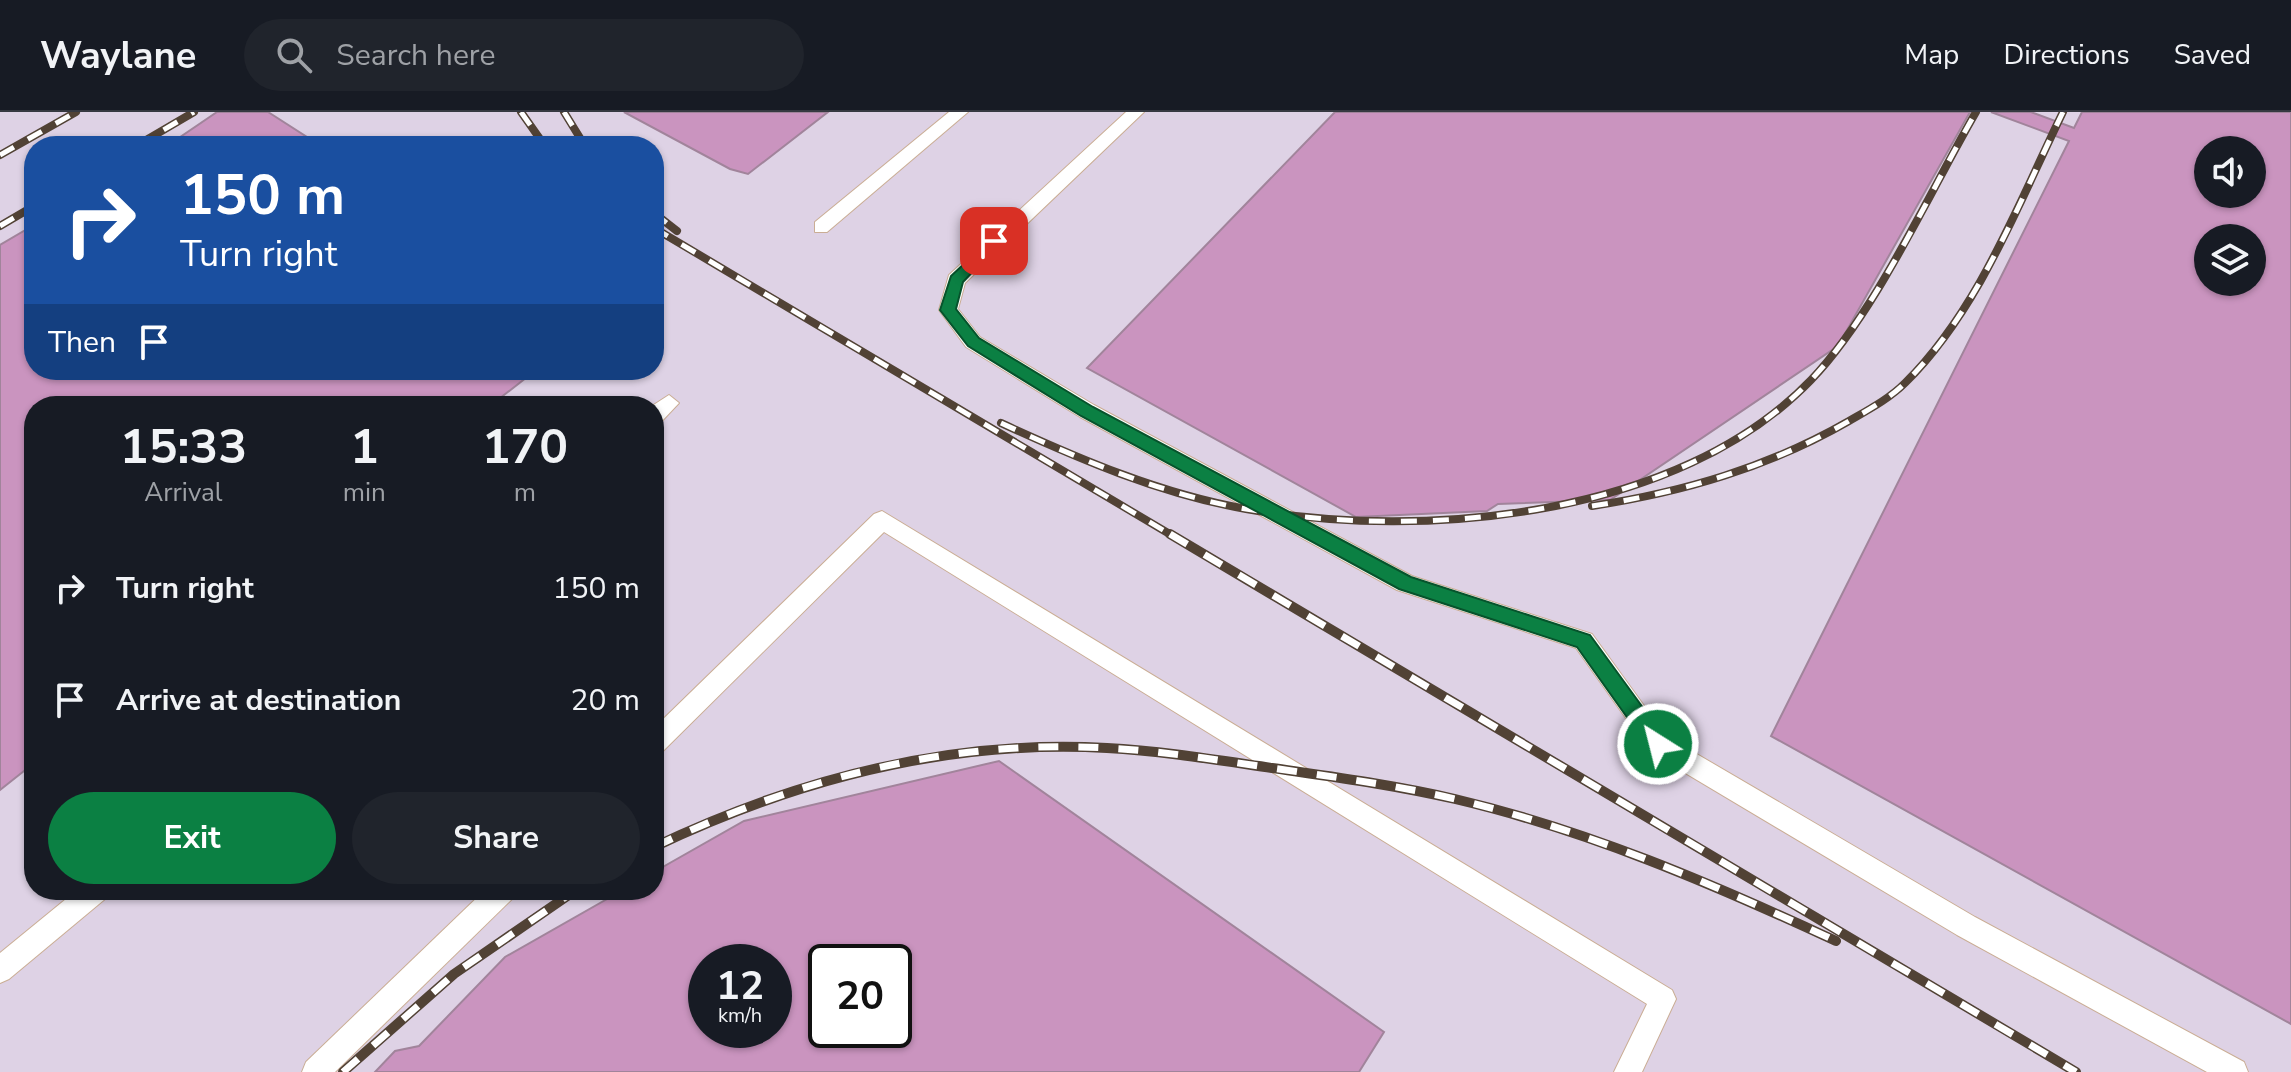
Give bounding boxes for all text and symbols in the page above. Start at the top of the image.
search box [244,19,804,91]
text: Waylane [40,30,196,81]
icon: search [272,33,316,77]
text: Search here [336,35,495,76]
text: Map [1904,36,1959,74]
text: Directions [2003,36,2130,74]
text: Saved [2174,36,2251,74]
map controls [2194,136,2266,296]
button: sound [2194,136,2266,208]
text: 150 m [180,157,345,234]
icon: right [48,168,152,272]
pin [960,207,1028,275]
icon: arrive [972,219,1016,263]
button: layers [2194,224,2266,296]
text: Turn right [180,230,337,279]
icon: arrive [132,320,176,364]
text: Then [48,322,116,363]
text: 15:33 [120,414,247,480]
text: 1 [350,414,379,480]
text: 170 [482,414,568,480]
text: Arrival [144,475,223,510]
text: min [343,475,386,510]
text: m [514,475,536,510]
icon: right [48,566,92,610]
text: Turn right [116,568,254,609]
text: 150 m [553,568,640,609]
icon: arrive [48,678,92,722]
text: Arrive at destination [116,680,401,721]
text: 20 m [571,680,640,721]
position arrow [1616,702,1700,786]
button: Exit [48,792,336,884]
button: Share [352,792,640,884]
speed limit sign: 20 [808,944,912,1048]
text: 12 [716,959,764,1013]
text: km/h [718,1002,762,1029]

